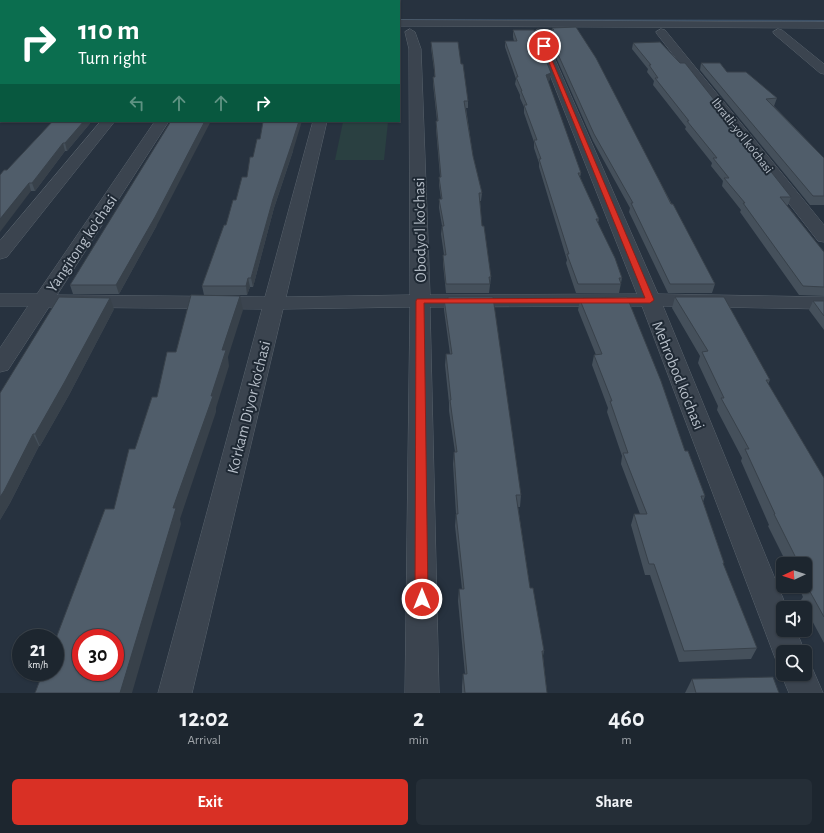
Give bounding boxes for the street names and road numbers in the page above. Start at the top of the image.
street label: Ibratli-yo'l ko'chasi [709,96,775,176]
street label: Obodyo'l ko'chasi [411,177,430,283]
street label: Yangitong ko'chasi [43,192,120,295]
street label: Mehrobod ko'chasi [649,319,707,432]
street label: Ko'rkam Diyor ko'chasi [225,339,274,476]

